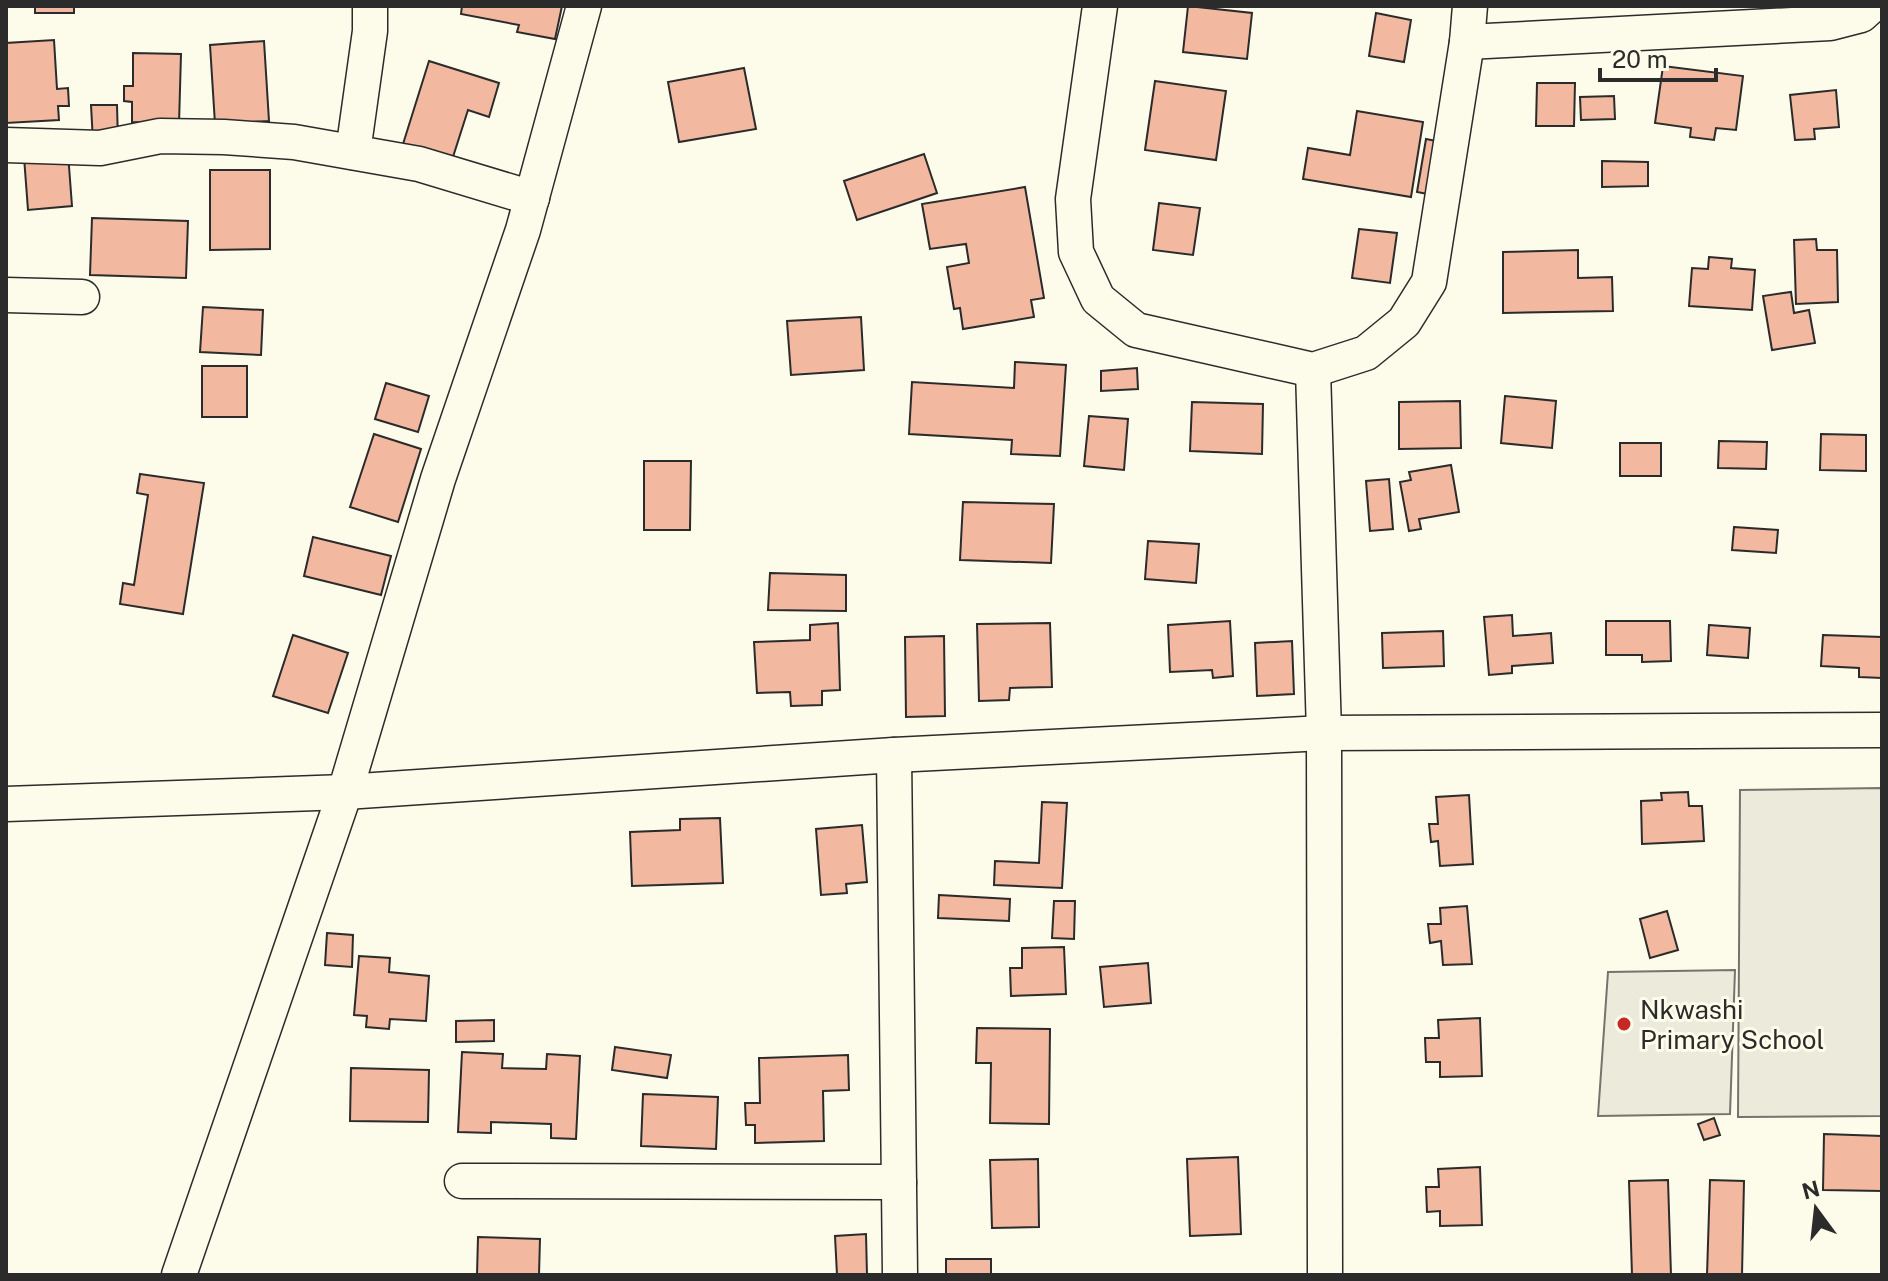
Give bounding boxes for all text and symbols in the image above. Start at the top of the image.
scale bar [1600,32,1716,82]
text: 20 m [1612,45,1668,73]
place label: Nkwashi Primary School [1640,994,1824,1055]
marker: Nkwashi Primary School [1615,1015,1633,1033]
north arrow [1776,1169,1856,1249]
text: N [1799,1175,1823,1204]

